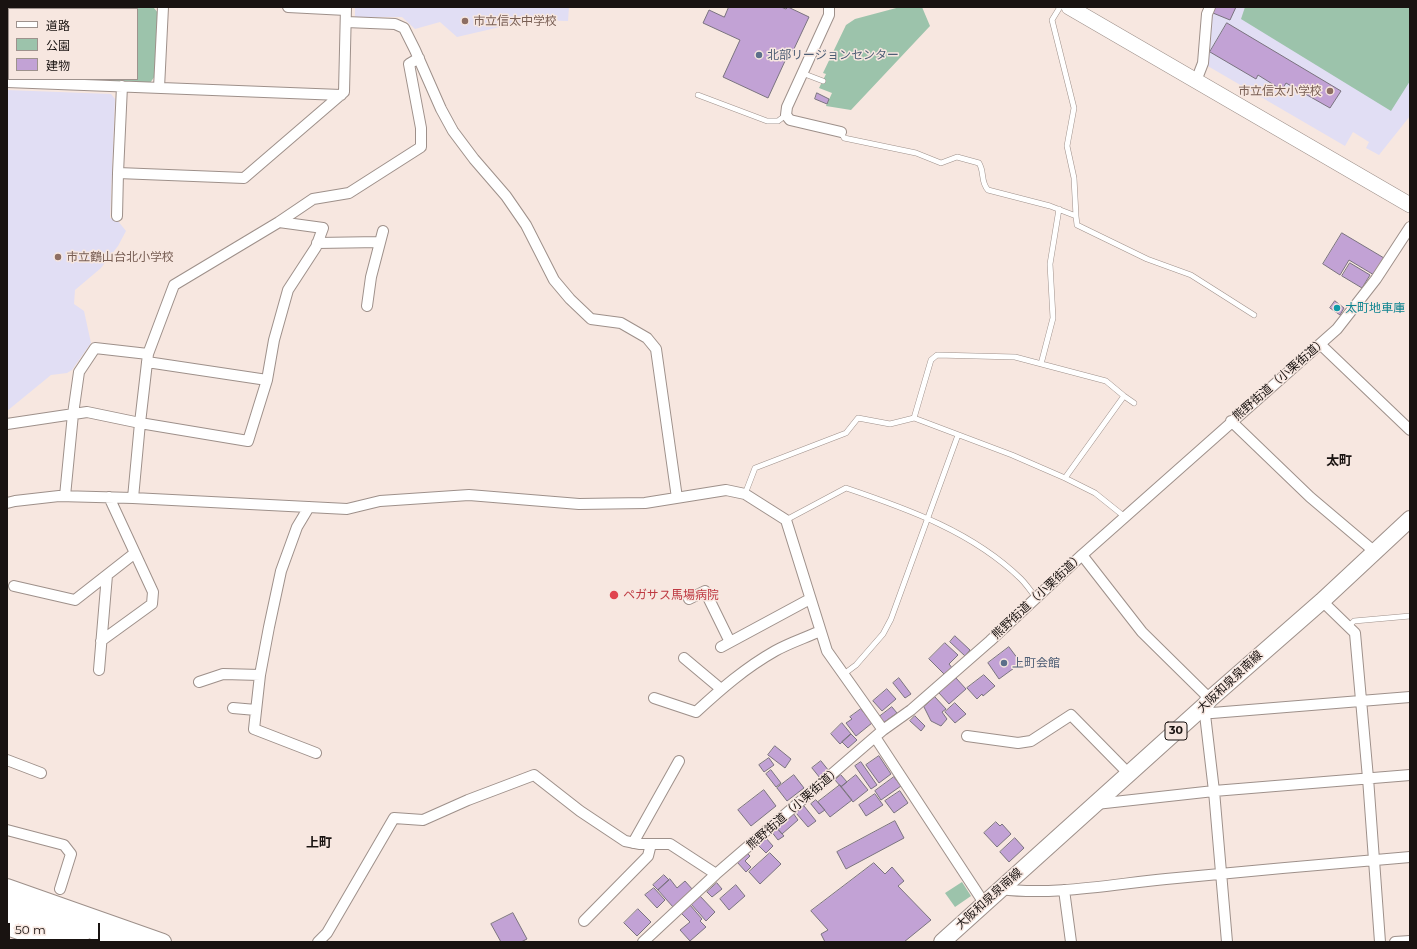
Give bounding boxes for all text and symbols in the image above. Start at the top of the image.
legend [8,8,138,80]
place label: 市立信太中学校 [473,14,557,28]
marker: 市立信太中学校 [460,16,470,26]
text: 道路 [46,18,70,33]
text: 公園 [46,38,70,53]
place label: 北部リージョンセンター [767,48,899,62]
marker: 北部リージョンセンター [754,50,764,60]
text: 建物 [46,58,70,73]
place label: 市立信太小学校 [1238,84,1322,98]
marker: 市立信太小学校 [1325,86,1335,96]
place label: 市立鶴山台北小学校 [66,250,174,264]
marker: 市立鶴山台北小学校 [53,252,63,262]
place label: 太町地車庫 [1345,301,1405,315]
marker: 太町地車庫 [1332,303,1342,313]
street label: 熊野街道（小栗街道） [1230,334,1330,424]
district label: 太町 [1326,453,1352,469]
street label: 熊野街道（小栗街道） [989,550,1087,642]
place label: ペガサス馬場病院 [623,588,719,602]
marker: ペガサス馬場病院 [608,589,620,601]
street label: 大阪和泉泉南線 [1194,648,1266,716]
place label: 上町会館 [1012,656,1060,670]
marker: 上町会館 [999,658,1009,668]
road number: 30 [1165,722,1187,740]
street label: 熊野街道（小栗街道） [744,763,844,853]
district label: 上町 [306,835,332,851]
street label: 大阪和泉泉南線 [953,866,1025,932]
scale bar [10,915,102,941]
text: 50 m [15,922,46,937]

